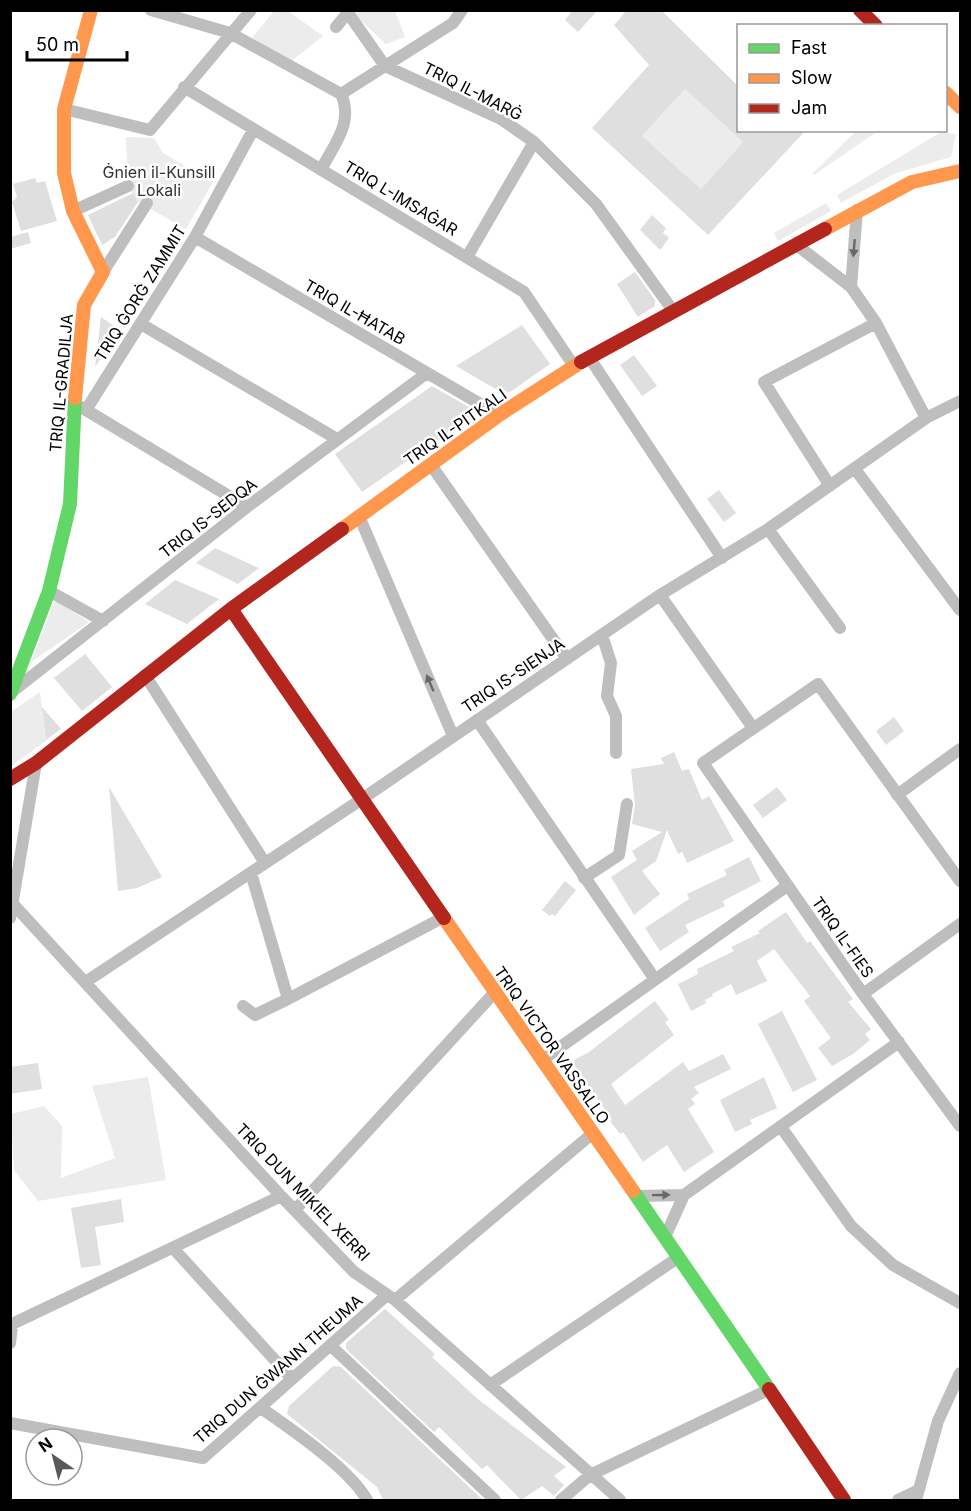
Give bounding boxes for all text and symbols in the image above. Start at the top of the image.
scale bar [27,24,128,62]
legend [737,24,947,132]
text: 50 m [36,34,79,55]
text: Fast [791,37,827,58]
street label: TRIQ IL-MARĠ [420,57,526,125]
text: Slow [791,67,832,88]
text: Jam [791,97,827,118]
street label: TRIQ L-IMSAĠAR [341,156,461,240]
park label: Ġnien il-Kunsill Lokali [103,162,215,200]
street label: TRIQ ĠORĠ ZAMMIT [90,221,190,365]
one-way arrow [849,239,859,258]
street label: TRIQ IL-ĦATAB [301,275,409,349]
street label: TRIQ IL-GRADILJA [45,313,77,453]
street label: TRIQ IL-PITKALI [400,384,510,470]
street label: TRIQ IS-SEDQA [155,474,261,562]
street label: TRIQ IS-SIENJA [458,633,568,717]
one-way arrow [425,673,435,691]
street label: TRIQ IL-FIES [808,893,878,981]
street label: TRIQ VICTOR VASSALLO [490,962,614,1128]
street label: TRIQ DUN MIKIEL XERRI [232,1119,374,1265]
one-way arrow [651,1191,670,1200]
street label: TRIQ DUN ĠWANN THEUMA [189,1290,367,1448]
north arrow [24,1427,84,1487]
text: N [35,1433,56,1456]

